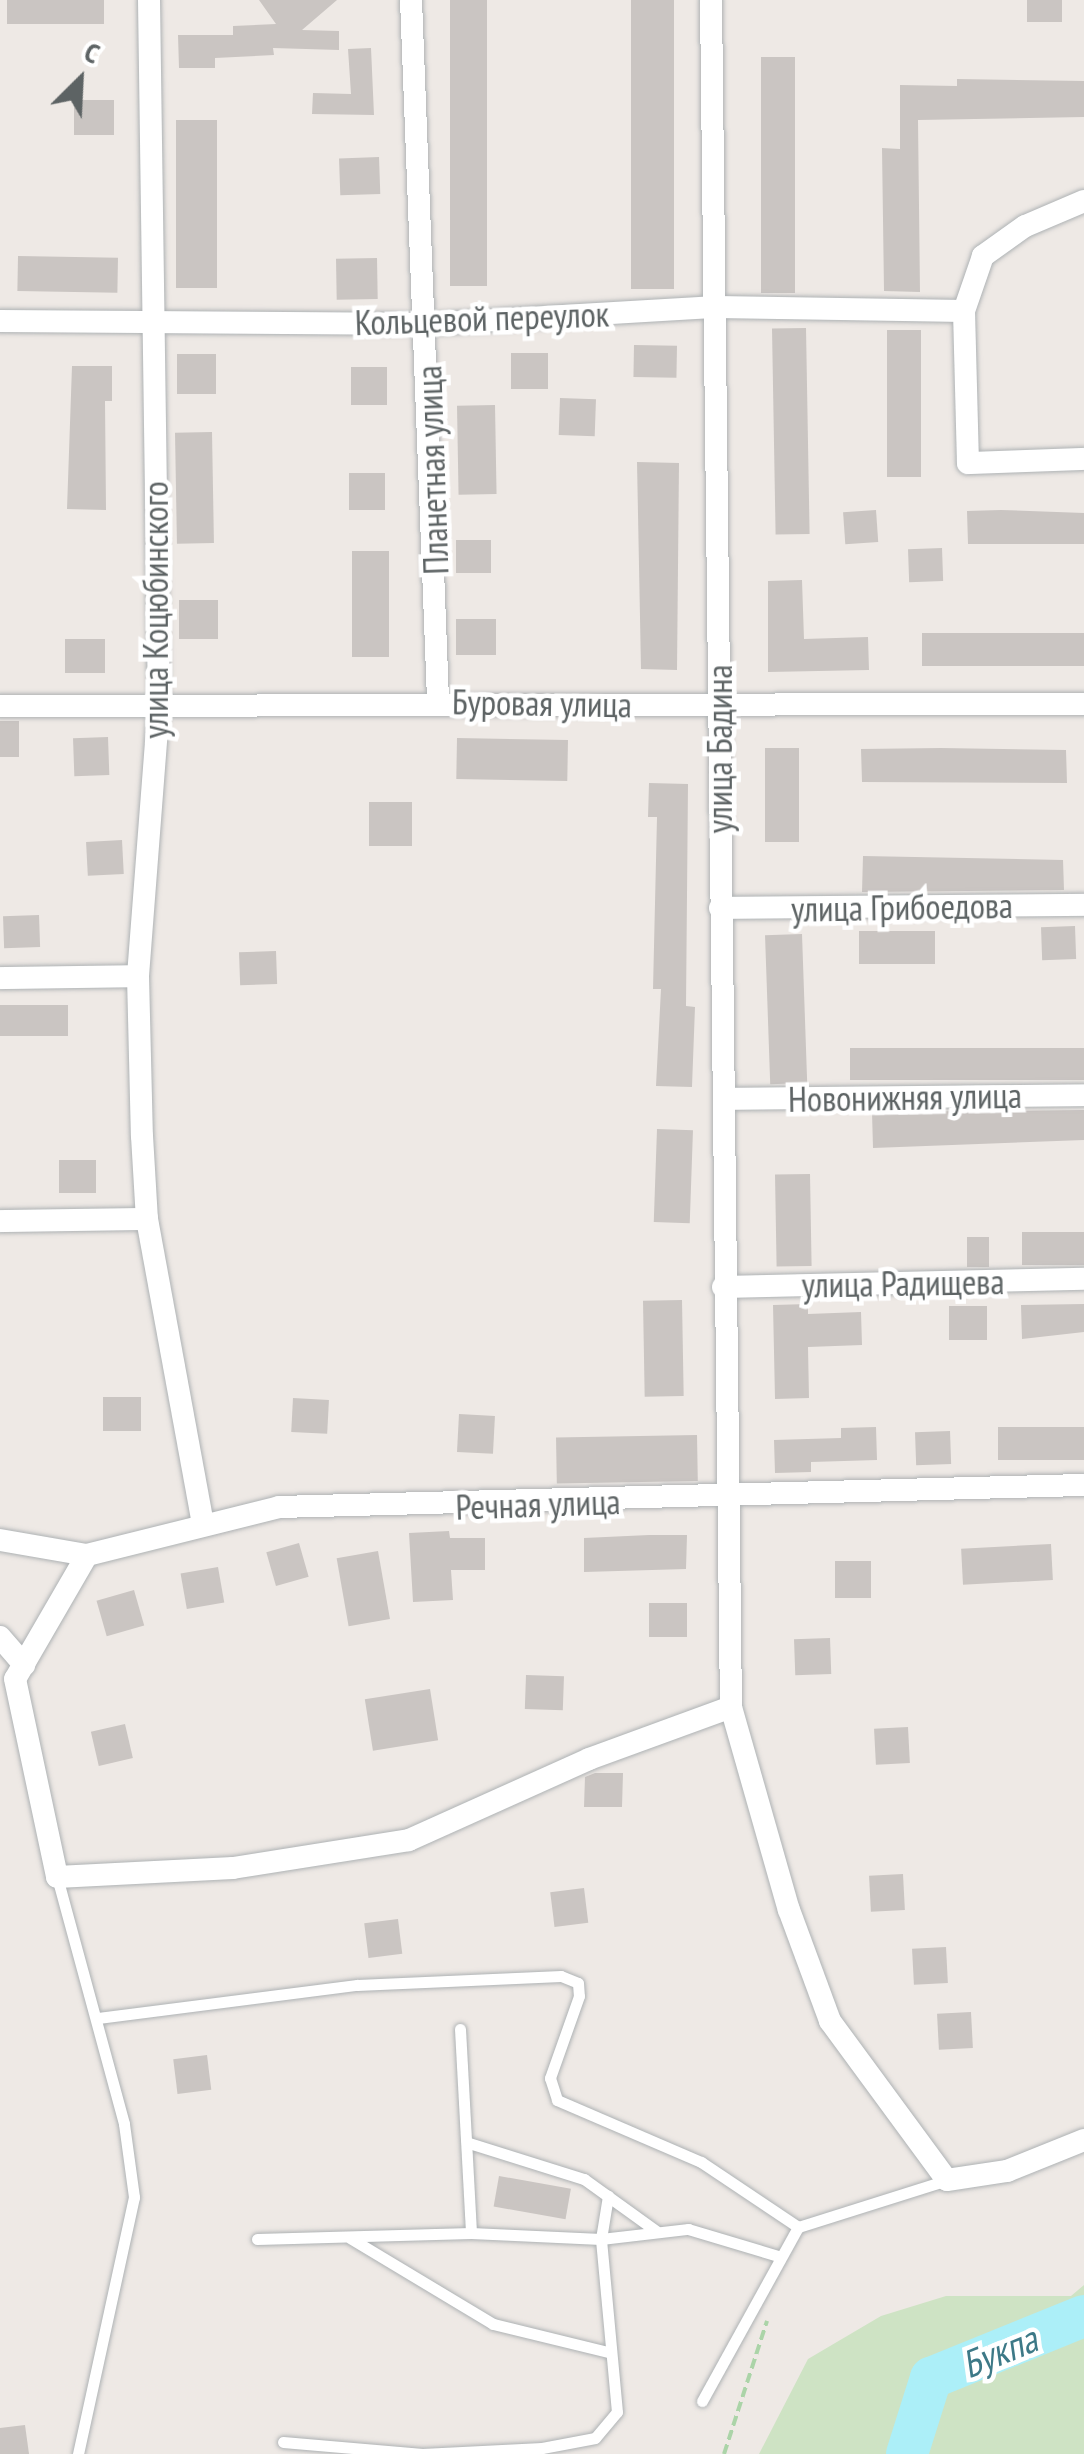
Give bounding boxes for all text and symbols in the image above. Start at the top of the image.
north arrow [30,30,130,130]
text: С [79,33,106,72]
street label: Кольцевой переулок [354,293,610,343]
street label: Планетная улица [407,365,457,575]
street label: улица Коцюбинского [134,481,176,739]
street label: улица Бадина [698,665,740,833]
street label: Буровая улица [452,680,632,726]
street label: улица Грибоедова [791,884,1013,930]
street label: Новонижняя улица [788,1074,1022,1120]
street label: улица Радищева [801,1260,1005,1306]
street label: Речная улица [455,1480,621,1528]
water label: Букпа [955,2315,1043,2387]

